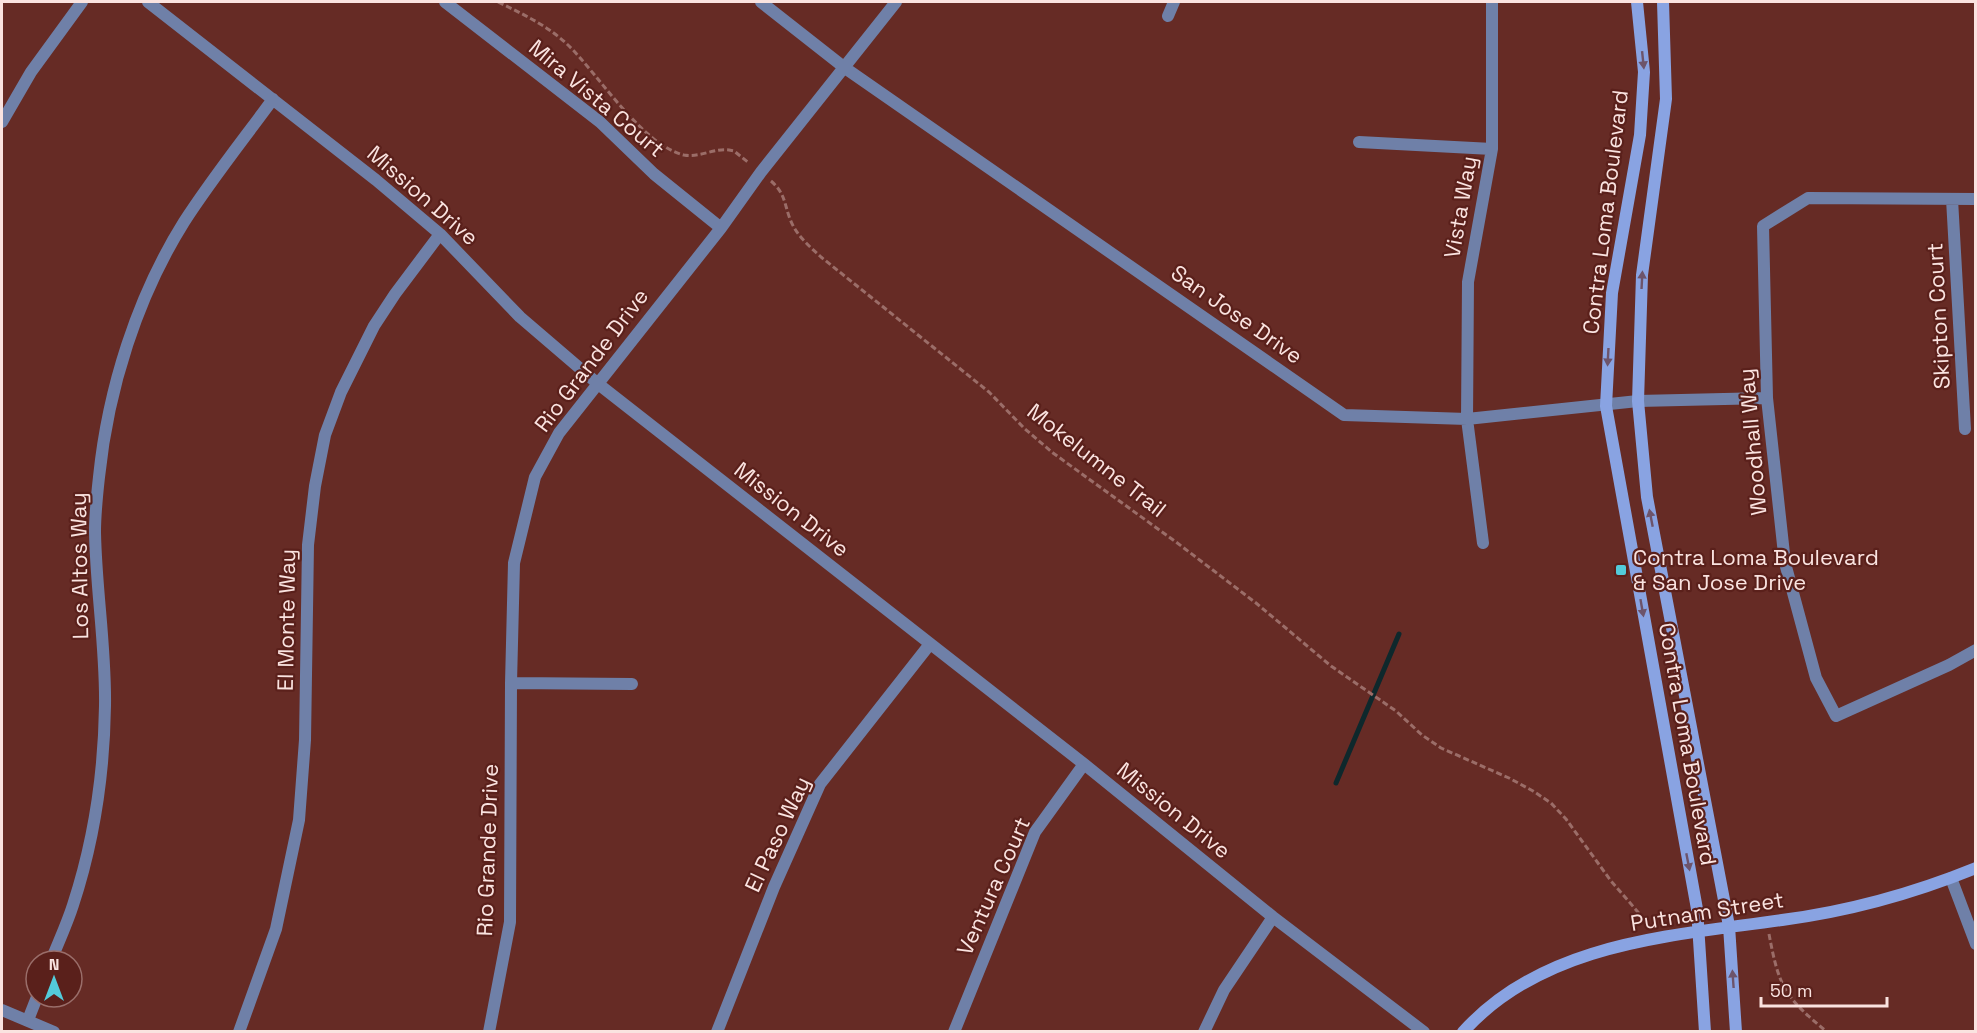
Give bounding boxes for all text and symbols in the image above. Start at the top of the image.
street label: Mira Vista Court [523,33,671,163]
one-way arrow [1638,50,1648,69]
street label: Contra Loma Boulevard [1576,88,1634,336]
street label: Mission Drive [362,139,484,251]
street label: Vista Way [1437,154,1483,260]
street label: Skipton Court [1920,242,1956,390]
street label: San Jose Drive [1166,258,1308,370]
one-way arrow [1638,270,1647,289]
street label: Rio Grande Drive [528,283,654,437]
one-way arrow [1604,347,1613,366]
street label: Woodhall Way [1732,367,1772,517]
street label: Mokelumne Trail [1022,397,1172,523]
street label: Mission Drive [729,455,855,563]
street label: Los Altos Way [64,492,94,640]
one-way arrow [1646,508,1655,527]
place label: Contra Loma Boulevard & San Jose Drive [1633,543,1879,596]
street label: El Monte Way [271,549,301,691]
marker: Contra Loma Boulevard & San Jose Drive [1614,563,1628,577]
one-way arrow [1638,599,1647,618]
street label: Contra Loma Boulevard [1653,621,1723,867]
street label: Mission Drive [1111,756,1237,864]
street label: Rio Grande Drive [470,763,504,937]
street label: El Paso Way [738,772,816,896]
street label: Ventura Court [950,813,1036,959]
one-way arrow [1684,853,1693,872]
street label: Putnam Street [1628,885,1786,937]
north arrow [24,949,84,1009]
text: N [49,954,59,975]
one-way arrow [1728,969,1737,988]
scale bar [1761,970,1887,1008]
text: 50 m [1770,979,1812,1002]

